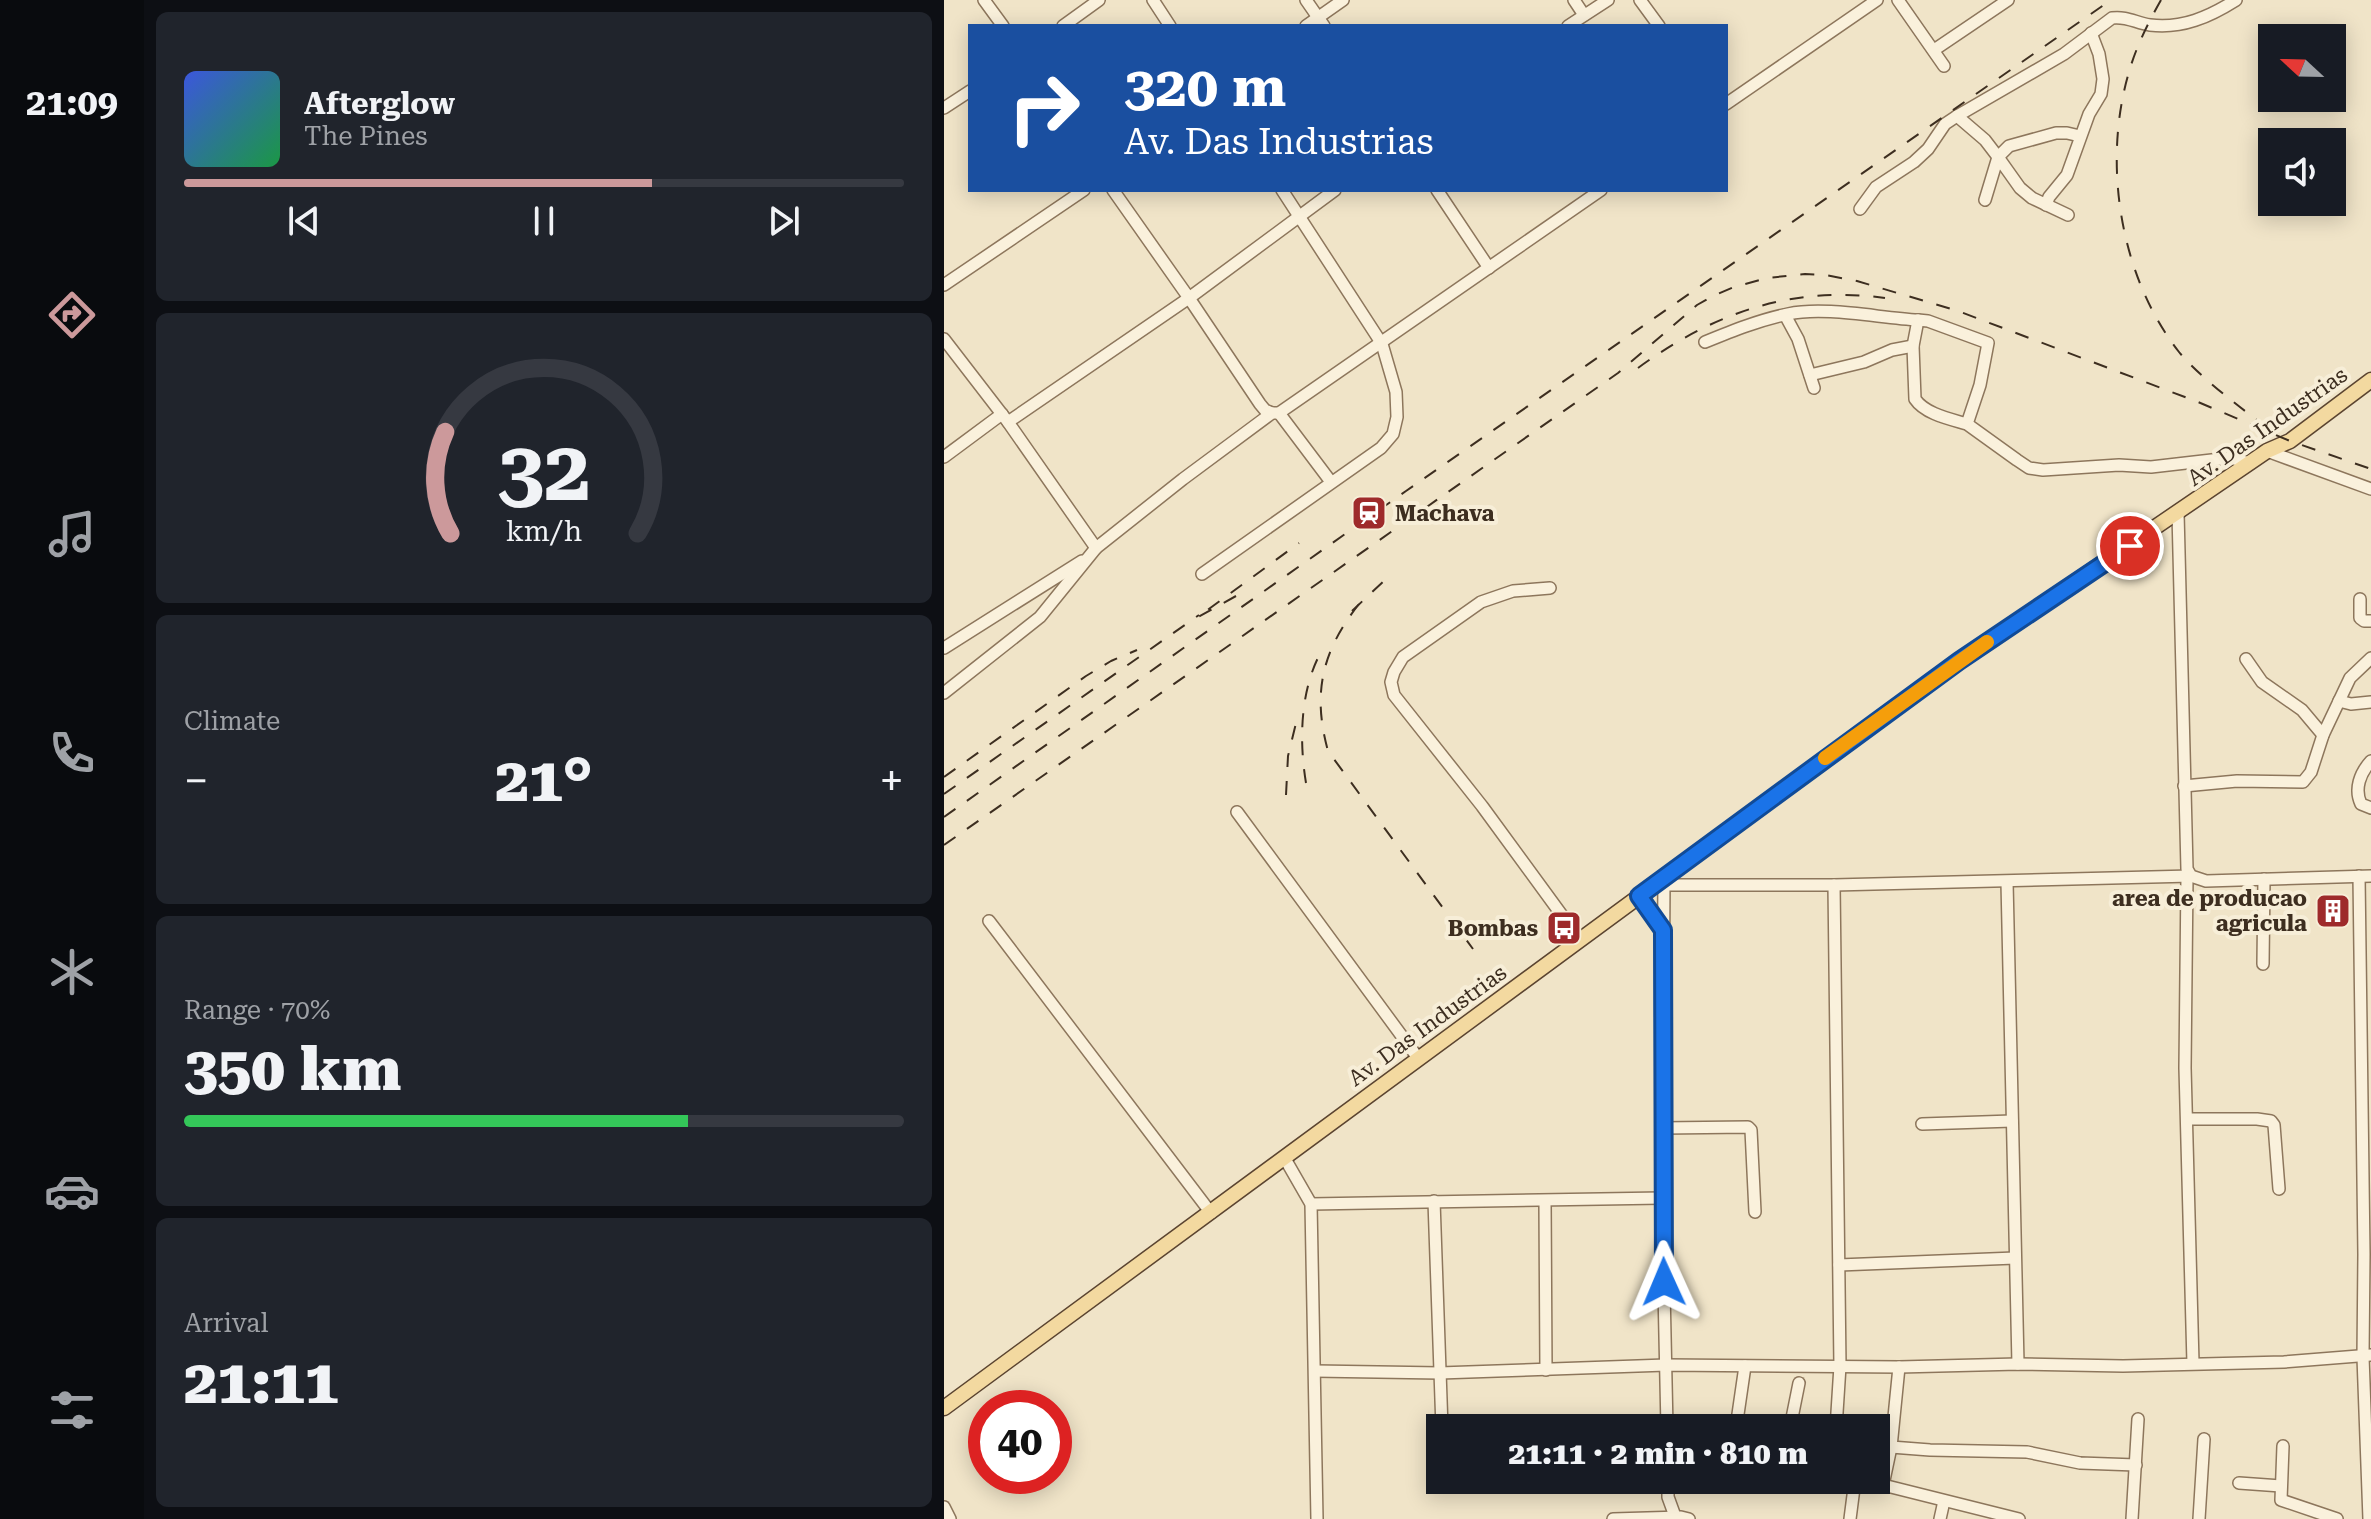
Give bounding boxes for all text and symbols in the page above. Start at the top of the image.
north arrow [2258,24,2346,112]
map controls [2258,24,2346,216]
text: 320 m [1124,54,1286,120]
icon: right [992,56,1096,160]
text: 21:09 [26,82,118,124]
text: Afterglow [304,86,455,121]
text: The Pines [304,121,428,151]
text: Av. Das Industrias [1124,121,1434,163]
button: sound [2258,128,2346,216]
icon: previous [282,199,326,243]
icon: pause [522,199,566,243]
icon: next [762,199,806,243]
icon: directions [44,287,100,343]
street label: Av. Das Industrias [2183,362,2352,491]
text: 32 [497,423,591,520]
station icon: Machava [1350,494,1388,532]
place label: Machava [1395,501,1495,526]
icon: music [44,506,100,562]
pin [2096,512,2164,580]
text: km/h [506,514,582,548]
icon: arrive [2108,524,2152,568]
text: Climate [184,706,280,736]
icon: phone [44,725,100,781]
text: 21° [495,745,593,816]
text: − [184,755,209,807]
text: + [879,755,904,807]
place label: area de producao agricula [2112,886,2307,936]
building icon: area de producao agricula [2314,892,2352,930]
bus stop icon: Bombas [1545,909,1583,947]
place label: Bombas [1448,916,1538,941]
icon: climate [44,944,100,1000]
street label: Av. Das Industrias [1343,960,1511,1091]
text: Range · 70% [184,995,330,1025]
text: 350 km [184,1034,401,1105]
icon: car [44,1163,100,1219]
position arrow [1622,1240,1706,1324]
text: Arrival [184,1308,269,1338]
text: 21:11 [184,1347,338,1418]
icon: filters [44,1382,100,1438]
speed limit sign: 40 [968,1390,1072,1494]
text: 21:11 · 2 min · 810 m [1508,1436,1808,1471]

